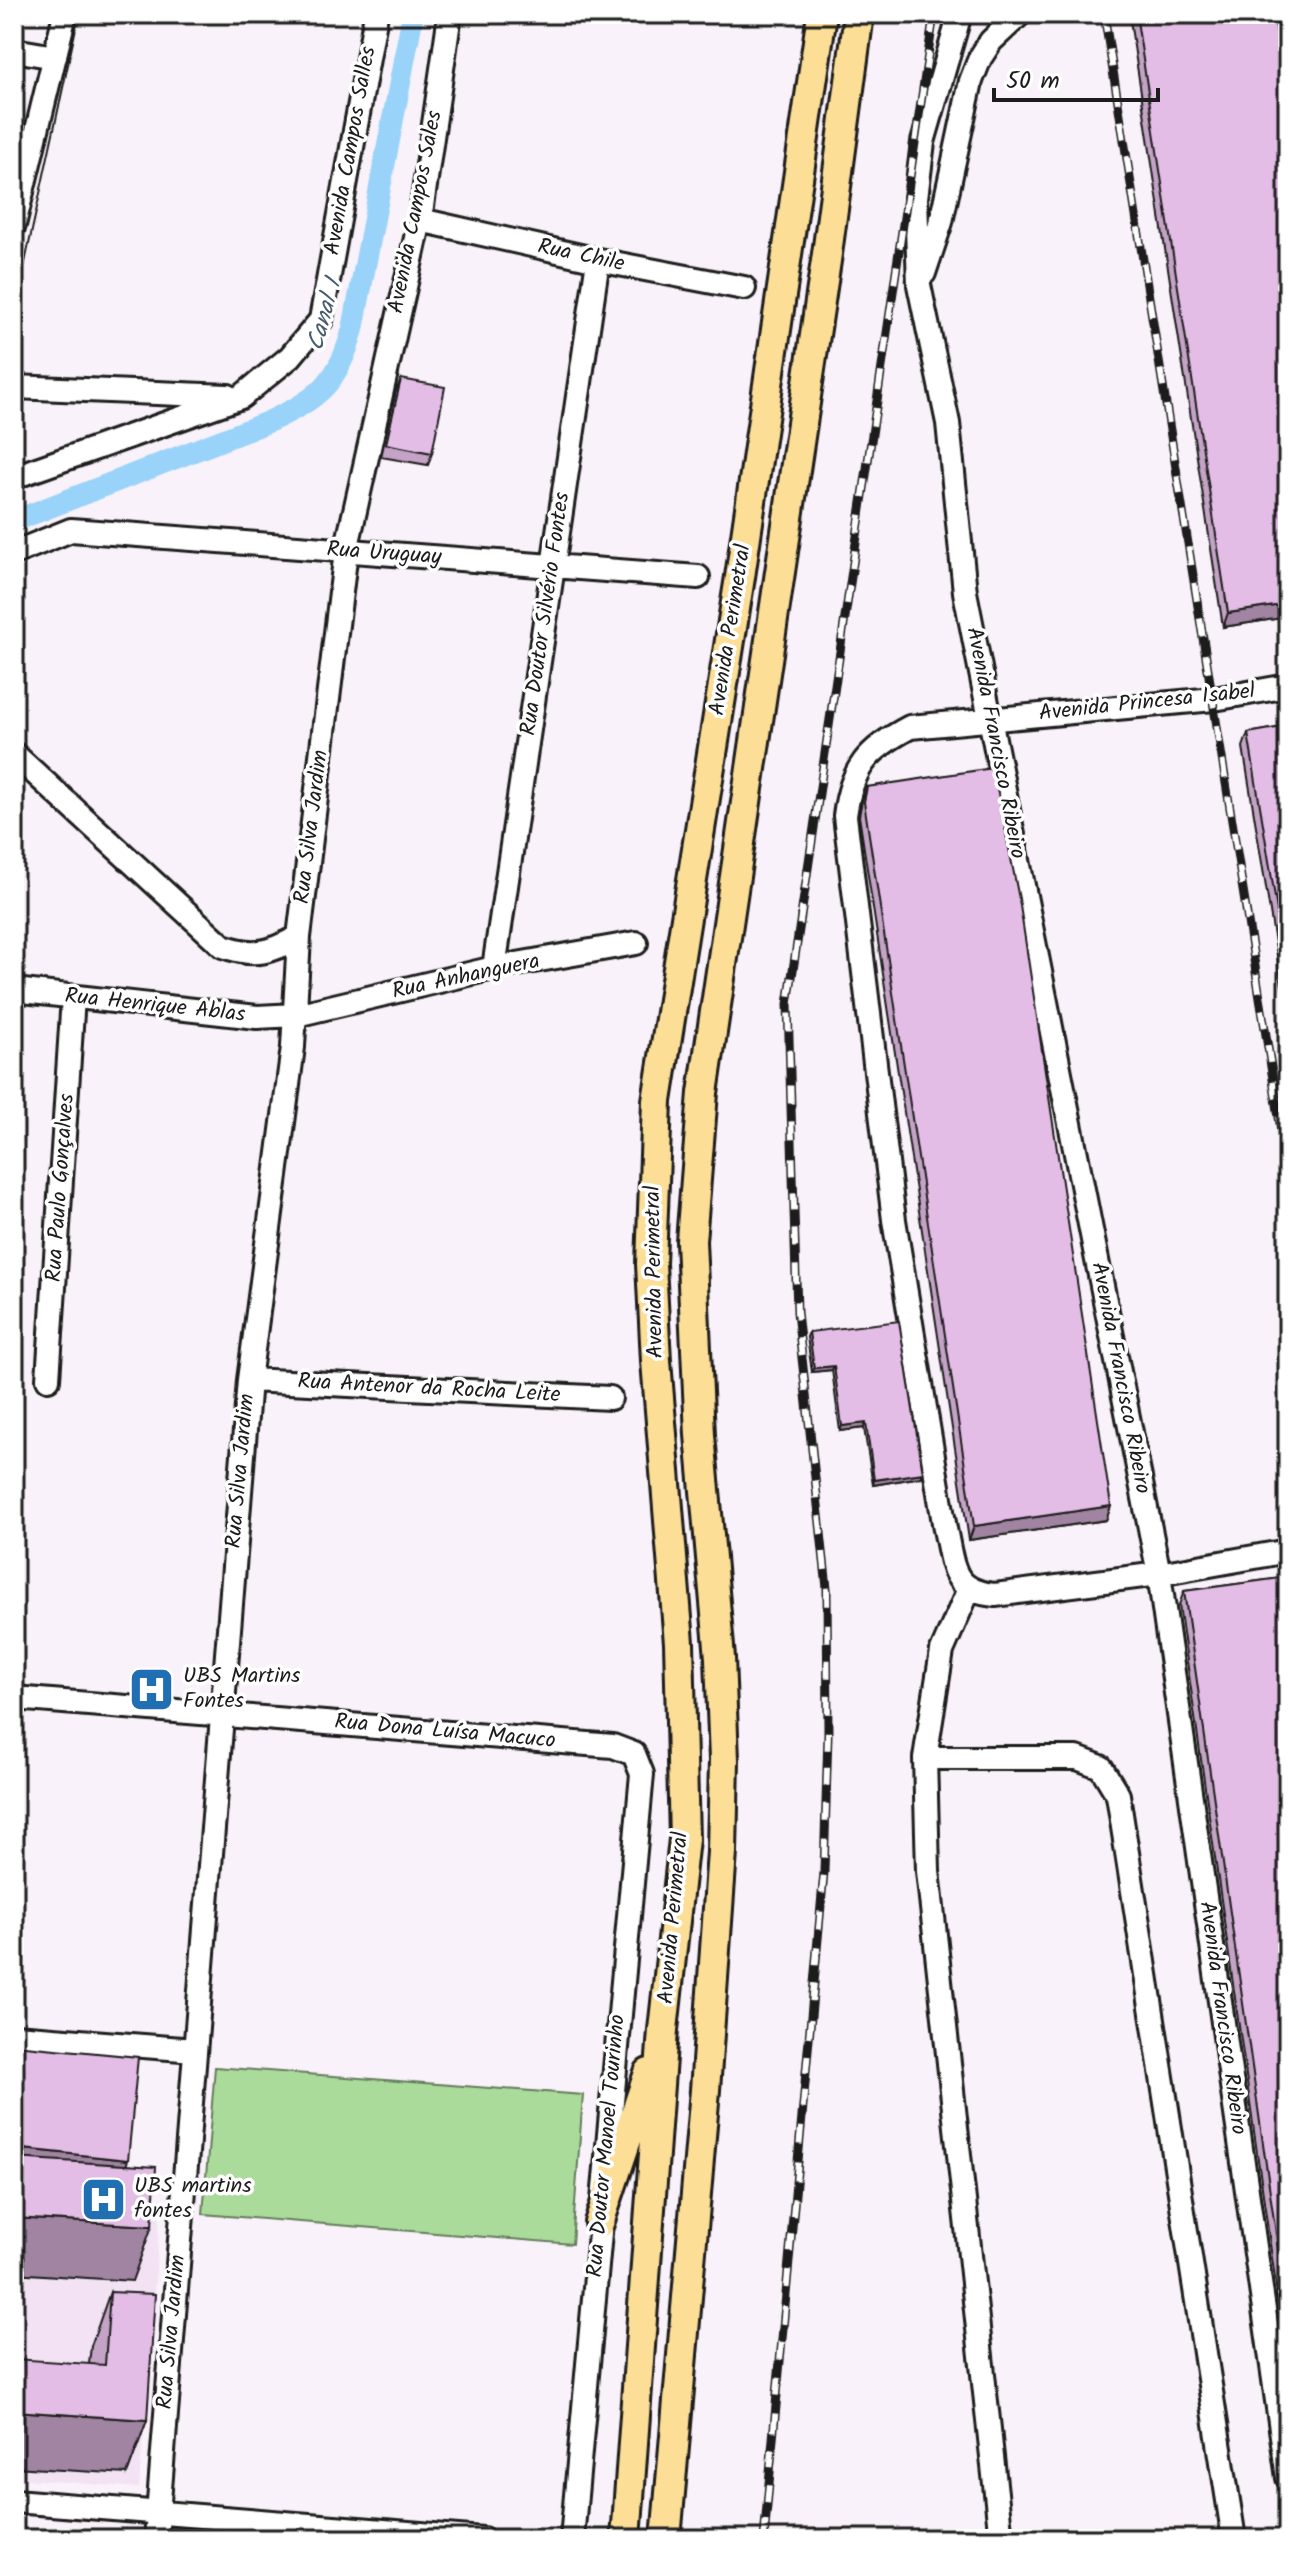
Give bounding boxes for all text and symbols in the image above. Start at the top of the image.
street label: Avenida Campos Salles [315,43,387,258]
scale bar [994,52,1158,102]
text: 50 m [1006,62,1060,101]
street label: Avenida Campos Sales [379,107,453,316]
street label: Rua Chile [534,230,628,282]
water label: Canal 1 [297,271,354,355]
street label: Rua Doutor Silvério Fontes [512,489,580,738]
street label: Rua Uruguay [325,533,443,576]
street label: Avenida Perimetral [700,541,762,718]
street label: Avenida Francisco Ribeiro [955,624,1035,862]
street label: Avenida Princesa Isabel [1037,674,1258,732]
street label: Rua Silva Jardim [285,748,339,906]
street label: Rua Anhanguera [389,944,543,1010]
street label: Rua Henrique Ablas [63,979,248,1033]
street label: Rua Paulo Gonçalves [37,1092,85,1283]
street label: Avenida Perimetral [636,1185,674,1359]
street label: Avenida Francisco Ribeiro [1080,1259,1160,1497]
street label: Rua Antenor da Rocha Leite [297,1365,561,1413]
street label: Rua Silva Jardim [217,1392,265,1550]
place label: UBS Martins Fontes [183,1659,301,1719]
hospital icon: UBS Martins Fontes [128,1665,176,1713]
street label: Rua Dona Luísa Macuco [333,1705,557,1759]
street label: Avenida Perimetral [649,1830,699,2006]
street label: Avenida Francisco Ribeiro [1188,1899,1256,2137]
street label: Rua Doutor Manoel Tourinho [578,2013,636,2279]
place label: UBS martins fontes [134,2169,252,2229]
hospital icon: UBS martins fontes [79,2175,127,2223]
street label: Rua Silva Jardim [148,2253,196,2411]

